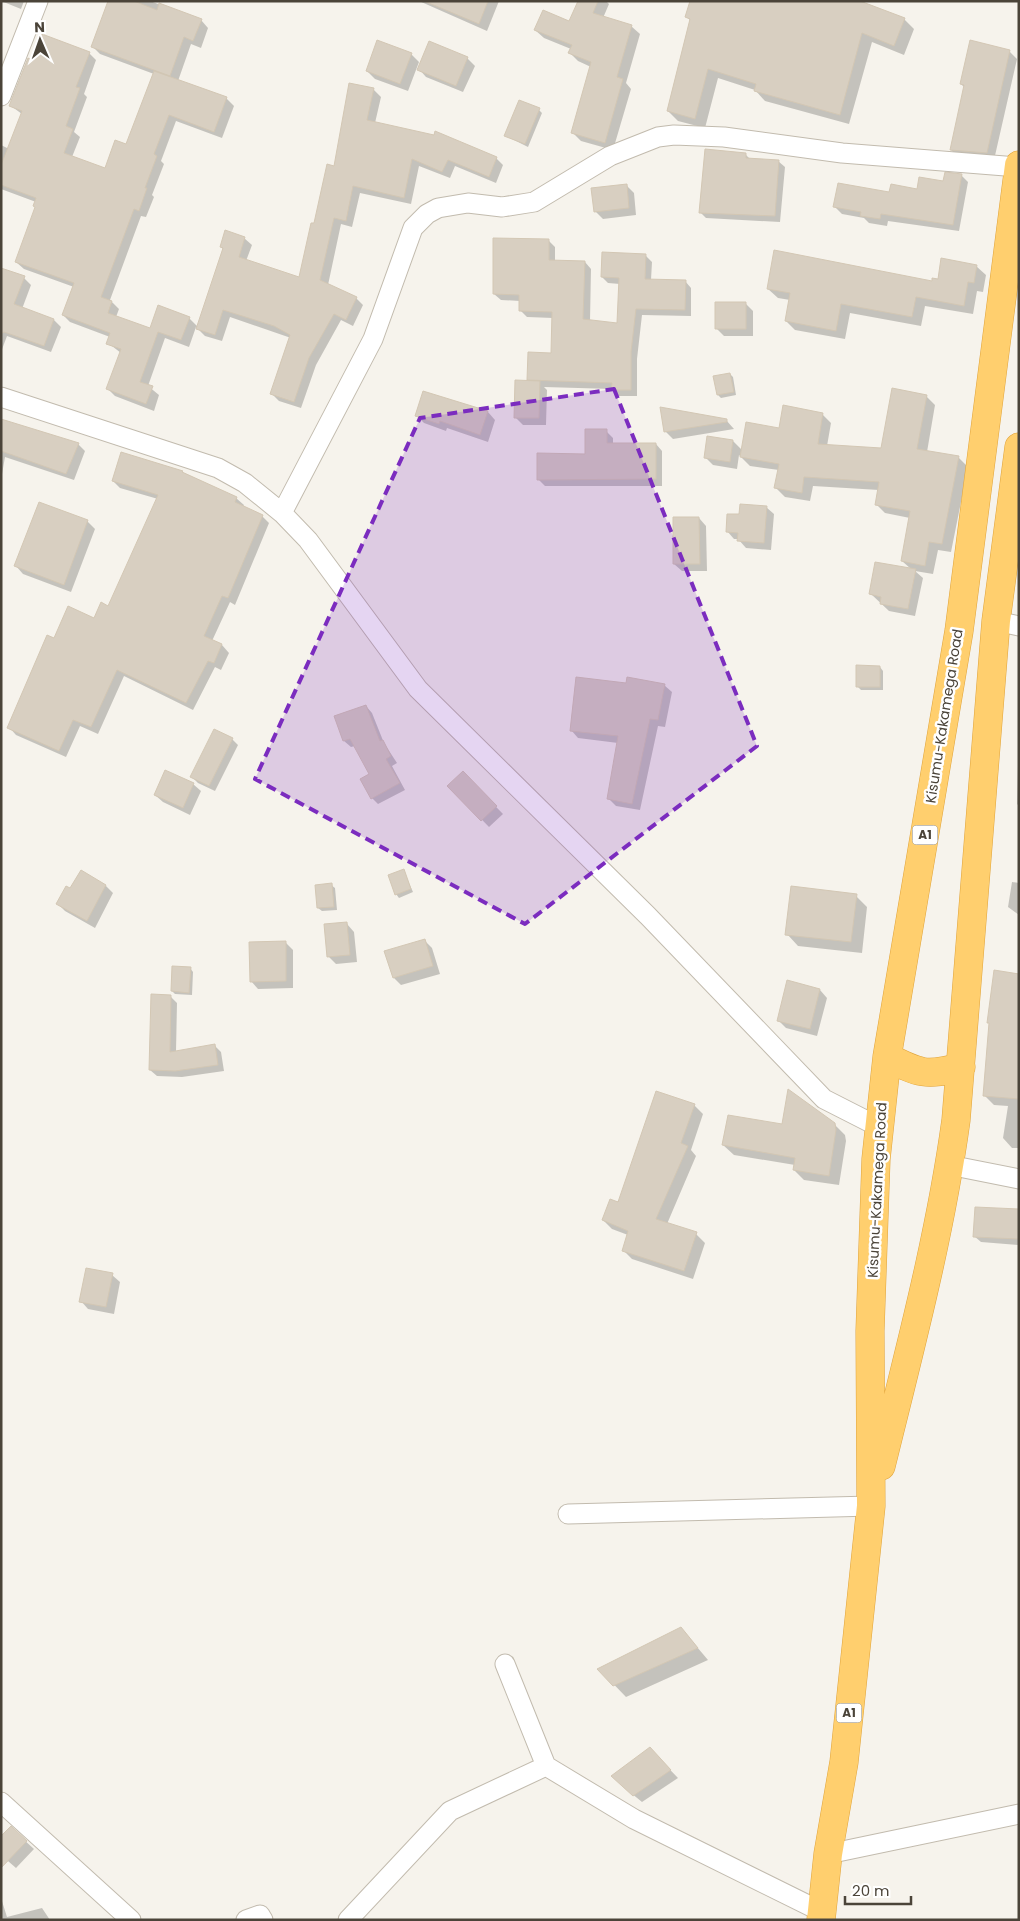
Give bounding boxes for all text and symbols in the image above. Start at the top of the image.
north arrow [15,15,65,65]
text: N [34,17,45,37]
street label: Kisumu-Kakamega Road [920,628,968,804]
road number: A1 [912,826,938,844]
street label: Kisumu-Kakamega Road [862,1102,892,1278]
road number: A1 [836,1704,862,1722]
scale bar [845,1874,911,1906]
text: 20 m [852,1880,890,1901]

